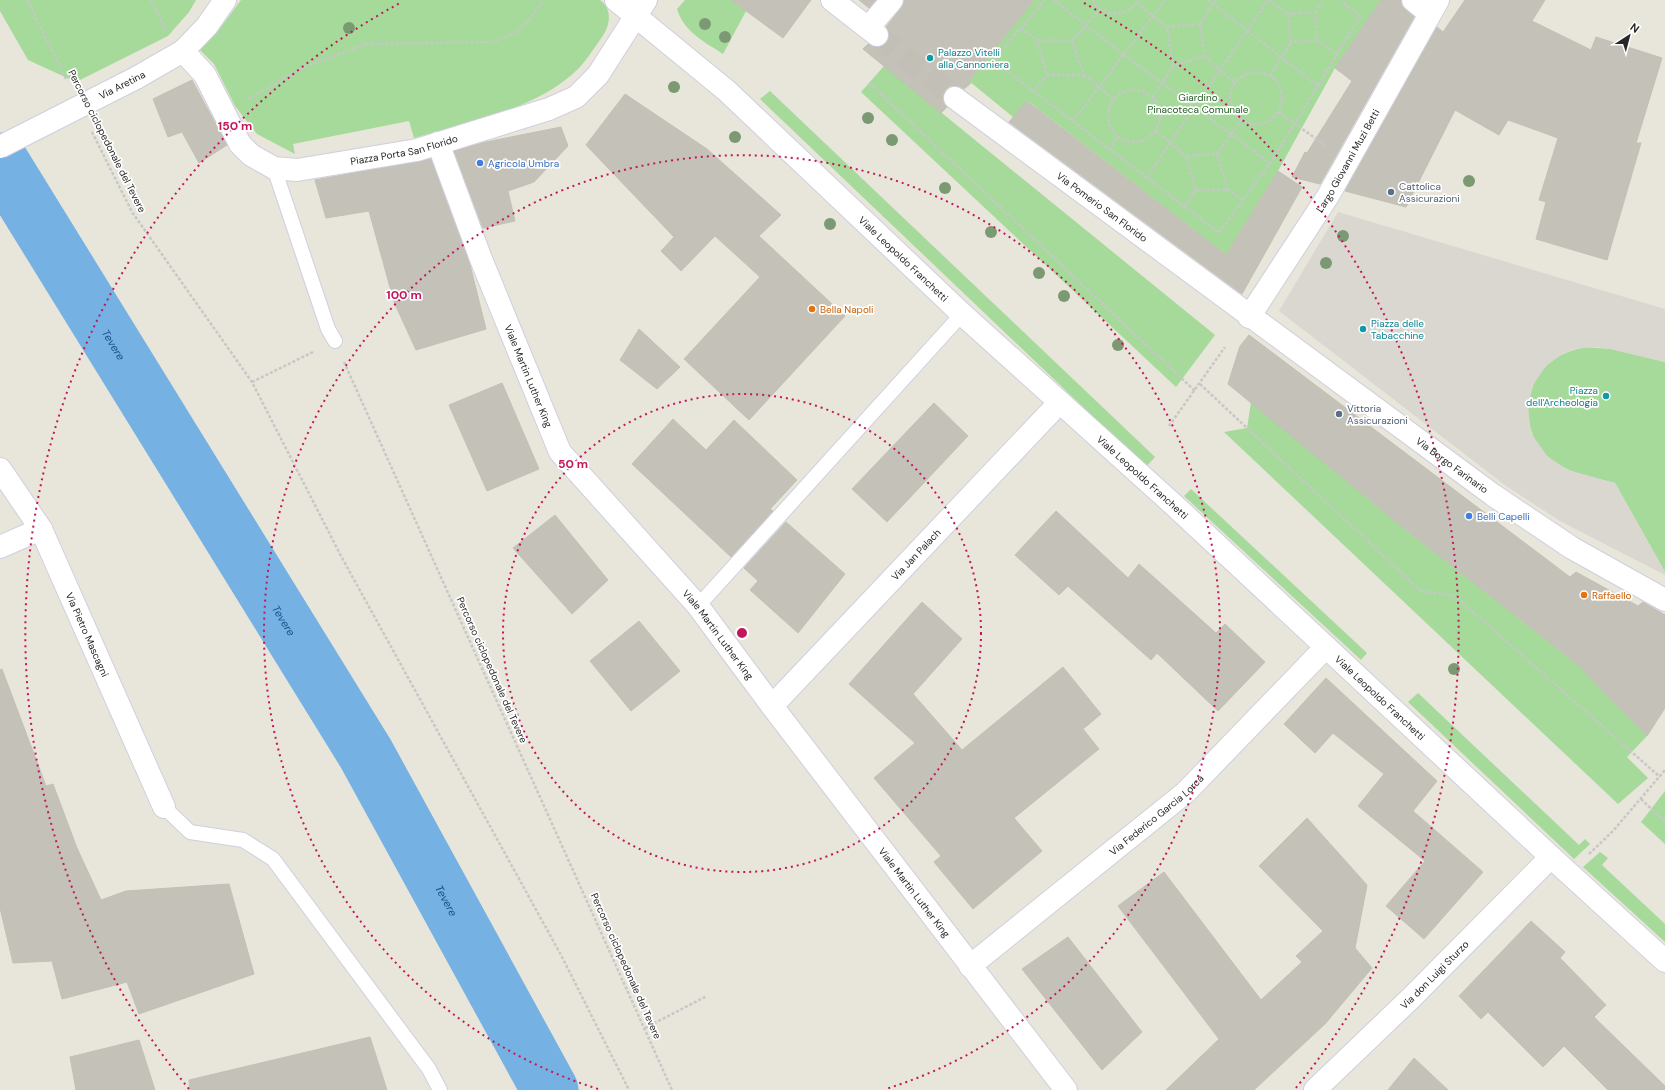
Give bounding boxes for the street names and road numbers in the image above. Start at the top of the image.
street label: Percorso ciclopedonale del Tevere [65,67,149,215]
street label: Via Aretina [97,68,147,102]
street label: Largo Giovanni Muzi Betti [1313,107,1382,215]
street label: Piazza Porta San Florido [349,131,459,168]
street label: Via Pomerio San Florido [1054,169,1150,244]
street label: Viale Leopoldo Franchetti [856,213,951,304]
street label: Viale Martin Luther King [502,323,556,430]
street label: Viale Leopoldo Franchetti [1094,432,1191,522]
street label: Via Borgo Farinario [1414,434,1491,496]
street label: Via Jan Palach [888,526,943,583]
street label: Viale Martin Luther King [680,587,757,682]
street label: Via Pietro Mascagni [63,590,112,679]
street label: Percorso ciclopedonale del Tevere [454,595,530,745]
street label: Viale Leopoldo Franchetti [1332,652,1428,743]
street label: Via Federico Garcia Lorca [1106,772,1206,858]
street label: Viale Martin Luther King [876,845,953,940]
street label: Percorso ciclopedonale del Tevere [588,891,664,1041]
street label: Via don Luigi Sturzo [1397,937,1471,1012]

